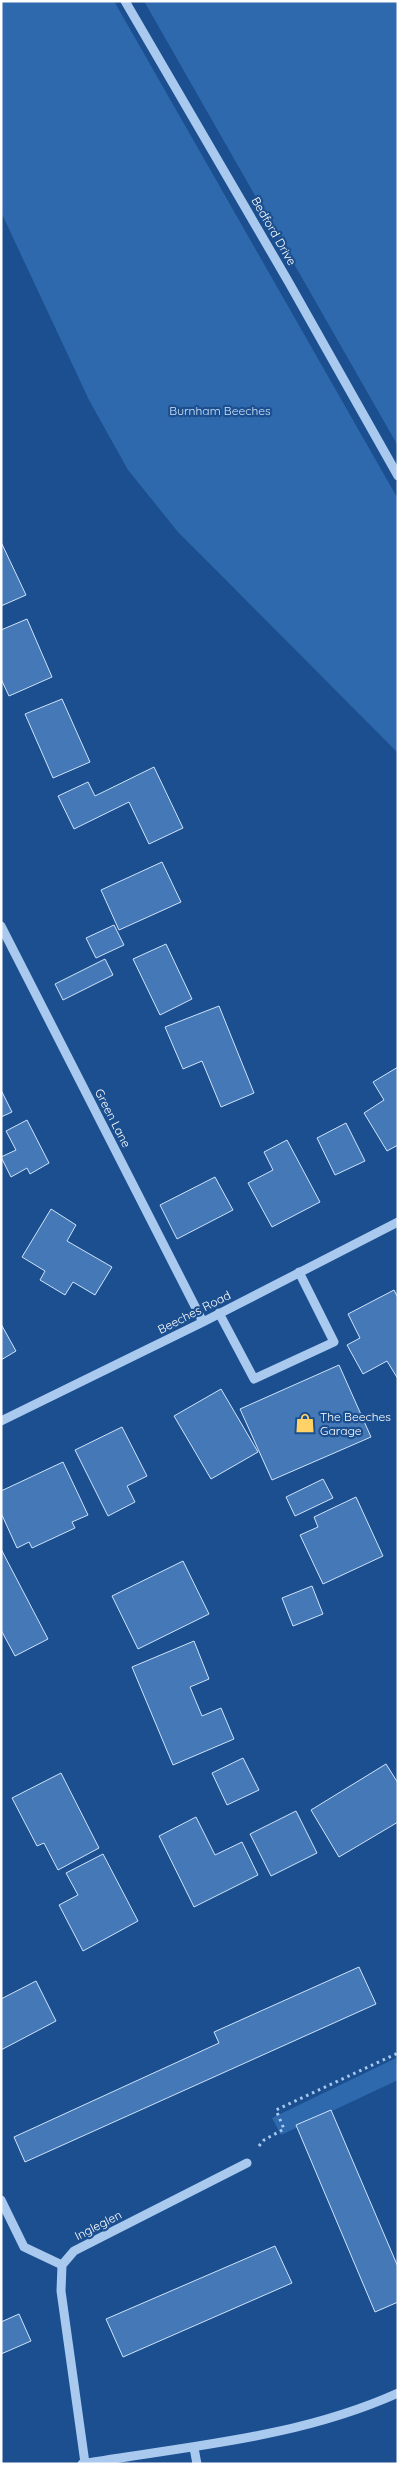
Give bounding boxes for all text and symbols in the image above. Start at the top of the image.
street label: Bedford Drive [248,194,300,268]
park label: Burnham Beeches [169,403,271,418]
street label: Green Lane [92,1086,134,1150]
street label: Beeches Road [155,1287,233,1337]
place label: The Beeches Garage [320,1409,391,1438]
shop icon: The Beeches Garage [294,1412,316,1434]
street label: Ingleglen [72,2207,124,2243]

